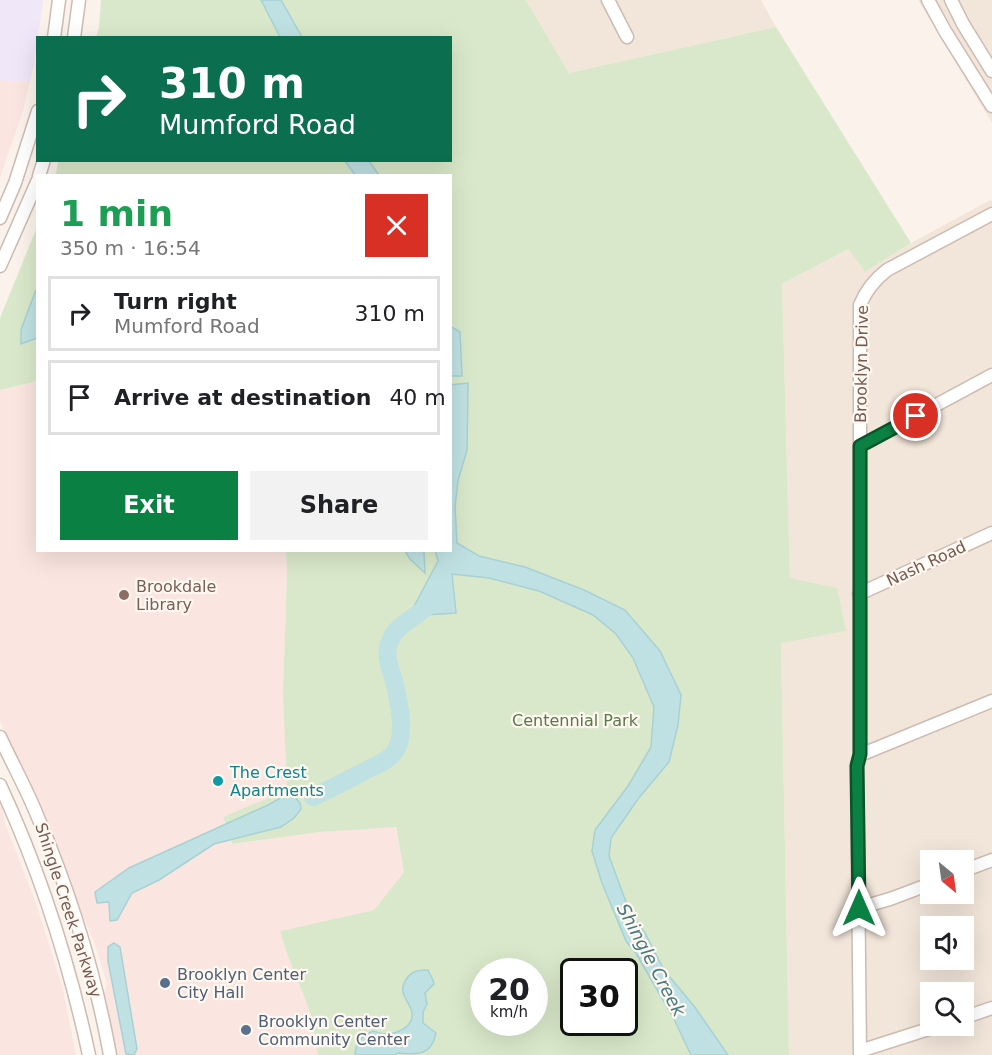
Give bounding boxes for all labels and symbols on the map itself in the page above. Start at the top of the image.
street label: Brooklyn Drive [851,305,872,423]
pin [890,390,941,441]
street label: Nash Road [883,537,969,590]
place label: Brookdale Library [136,577,216,614]
marker: Brookdale Library [117,588,131,602]
park label: Centennial Park [512,711,639,730]
place label: The Crest Apartments [229,763,324,800]
marker: The Crest Apartments [211,774,225,788]
street label: Shingle Creek Parkway [31,820,106,1000]
north arrow [920,850,974,904]
position arrow [827,876,891,940]
water label: Shingle Creek [613,900,691,1021]
speed limit sign: 30 [560,958,638,1036]
place label: Brooklyn Center City Hall [177,965,306,1002]
marker: Brooklyn Center City Hall [158,976,172,990]
place label: Brooklyn Center Community Center [258,1012,410,1049]
marker: Brooklyn Center Community Center [239,1023,253,1037]

